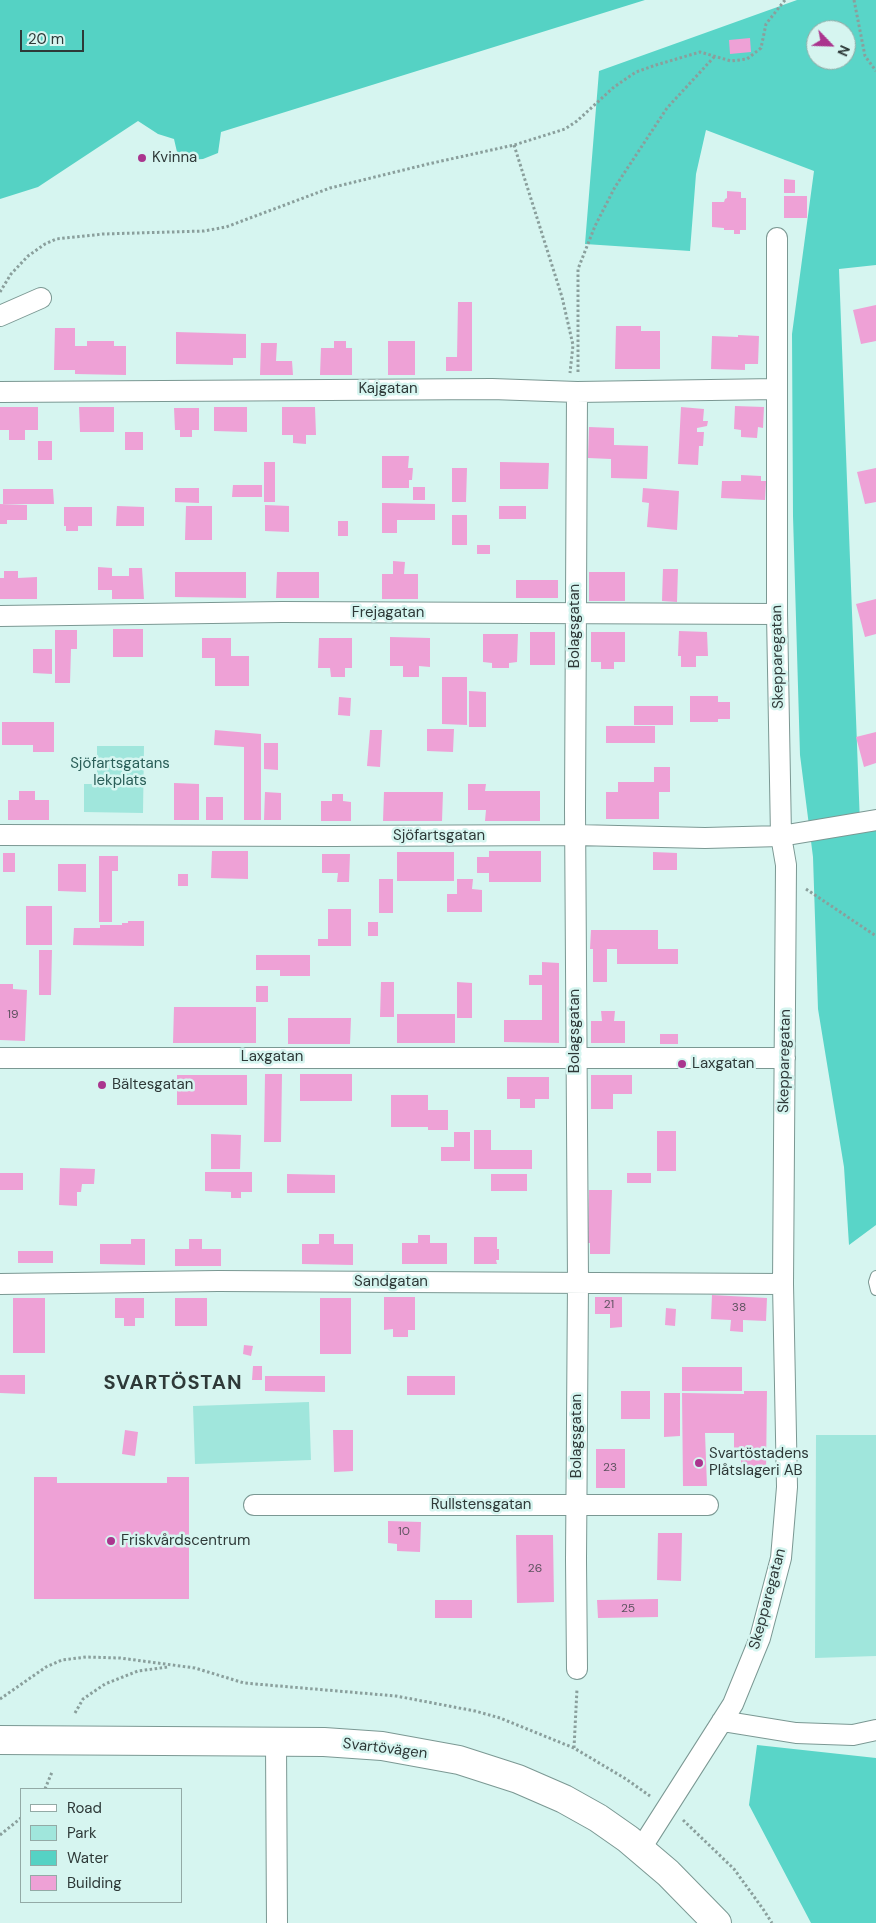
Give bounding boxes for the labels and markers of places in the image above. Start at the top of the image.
place label: Kvinna [152,149,197,167]
marker: Kvinna [136,152,148,164]
place label: Laxgatan [692,1055,754,1073]
marker: Laxgatan [676,1058,688,1070]
place label: Bältesgatan [112,1076,193,1094]
marker: Bältesgatan [96,1079,108,1091]
place label: Svartöstadens Plåtslageri AB [709,1445,809,1480]
marker: Svartöstadens Plåtslageri AB [693,1457,705,1469]
place label: Friskvårdscentrum [121,1532,250,1550]
marker: Friskvårdscentrum [105,1535,117,1547]

